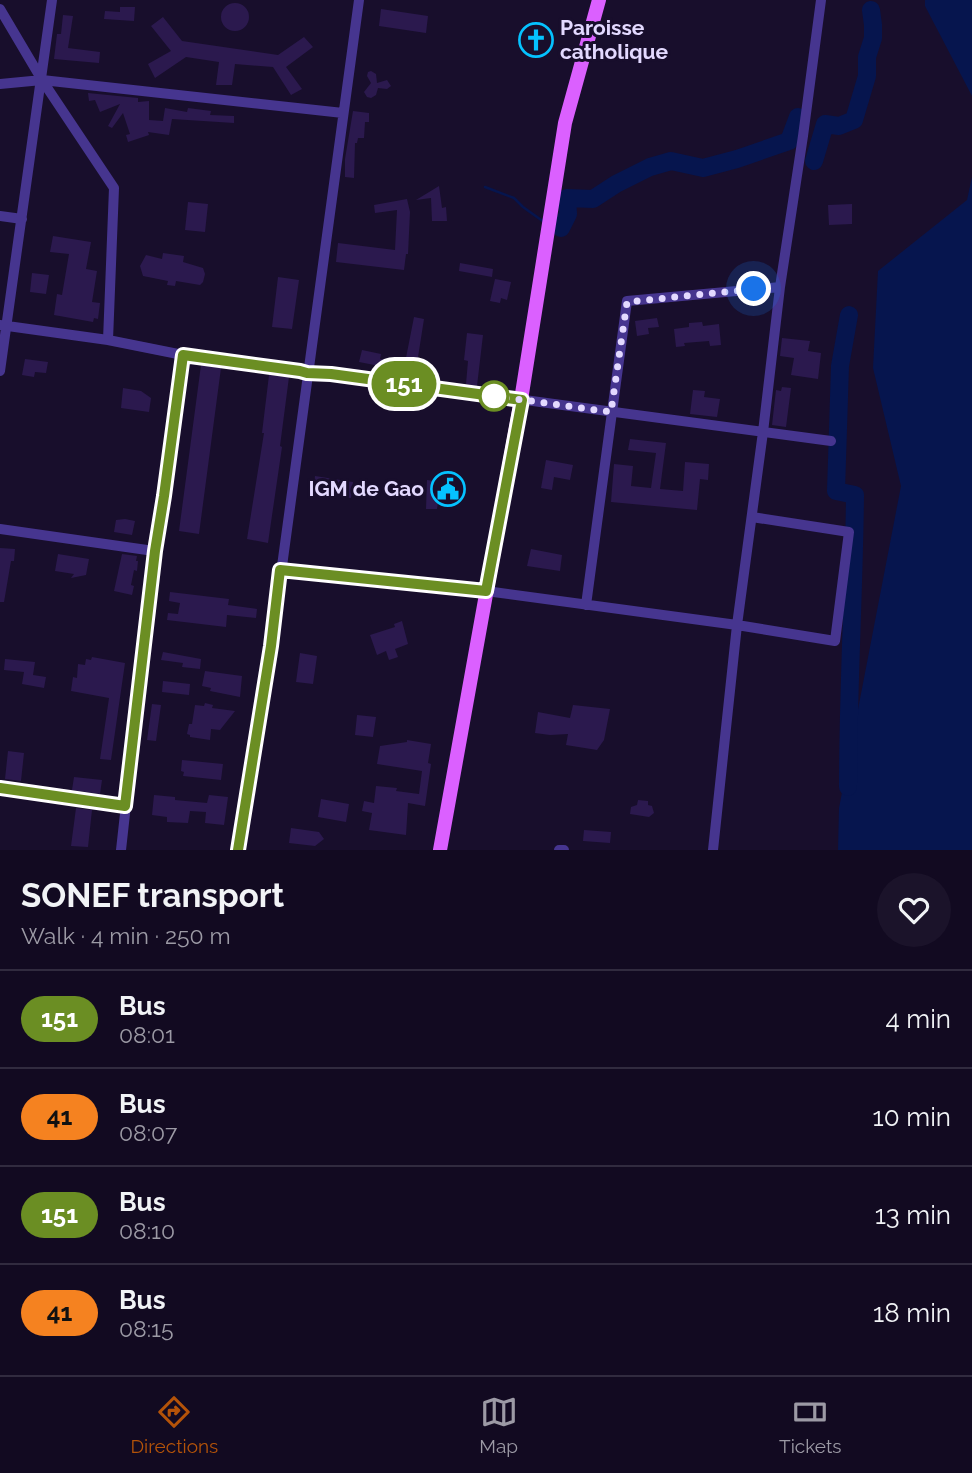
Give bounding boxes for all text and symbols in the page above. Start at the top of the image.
place label: Paroisse catholique [560,15,669,64]
church icon: Paroisse catholique [517,21,555,59]
your location [736,271,771,306]
line badge: 151 [364,361,444,407]
text: 151 [385,369,423,398]
unlabelled marker [479,381,509,411]
public building icon: IGM de Gao [429,470,467,508]
place label: IGM de Gao [308,476,424,501]
button: heart [877,873,951,947]
text: SONEF transport [21,876,284,915]
text: Walk · 4 min · 250 m [21,922,231,949]
text: Bus [119,991,166,1021]
text: 151 [41,1004,78,1033]
text: 4 min [885,1004,951,1034]
text: 08:01 [119,1021,175,1048]
text: Bus [119,1089,166,1119]
text: 41 [47,1102,72,1131]
text: 10 min [873,1102,951,1132]
text: 08:07 [119,1119,177,1146]
text: Bus [119,1187,166,1217]
text: 151 [41,1200,78,1229]
text: 13 min [875,1200,951,1230]
text: 08:10 [119,1217,175,1244]
text: Bus [119,1285,166,1315]
text: 41 [47,1298,72,1327]
text: 18 min [873,1298,951,1328]
text: 08:15 [119,1315,173,1342]
tab: Directions [131,1393,218,1457]
tab: Map [479,1393,518,1457]
tab: Tickets [779,1393,841,1457]

